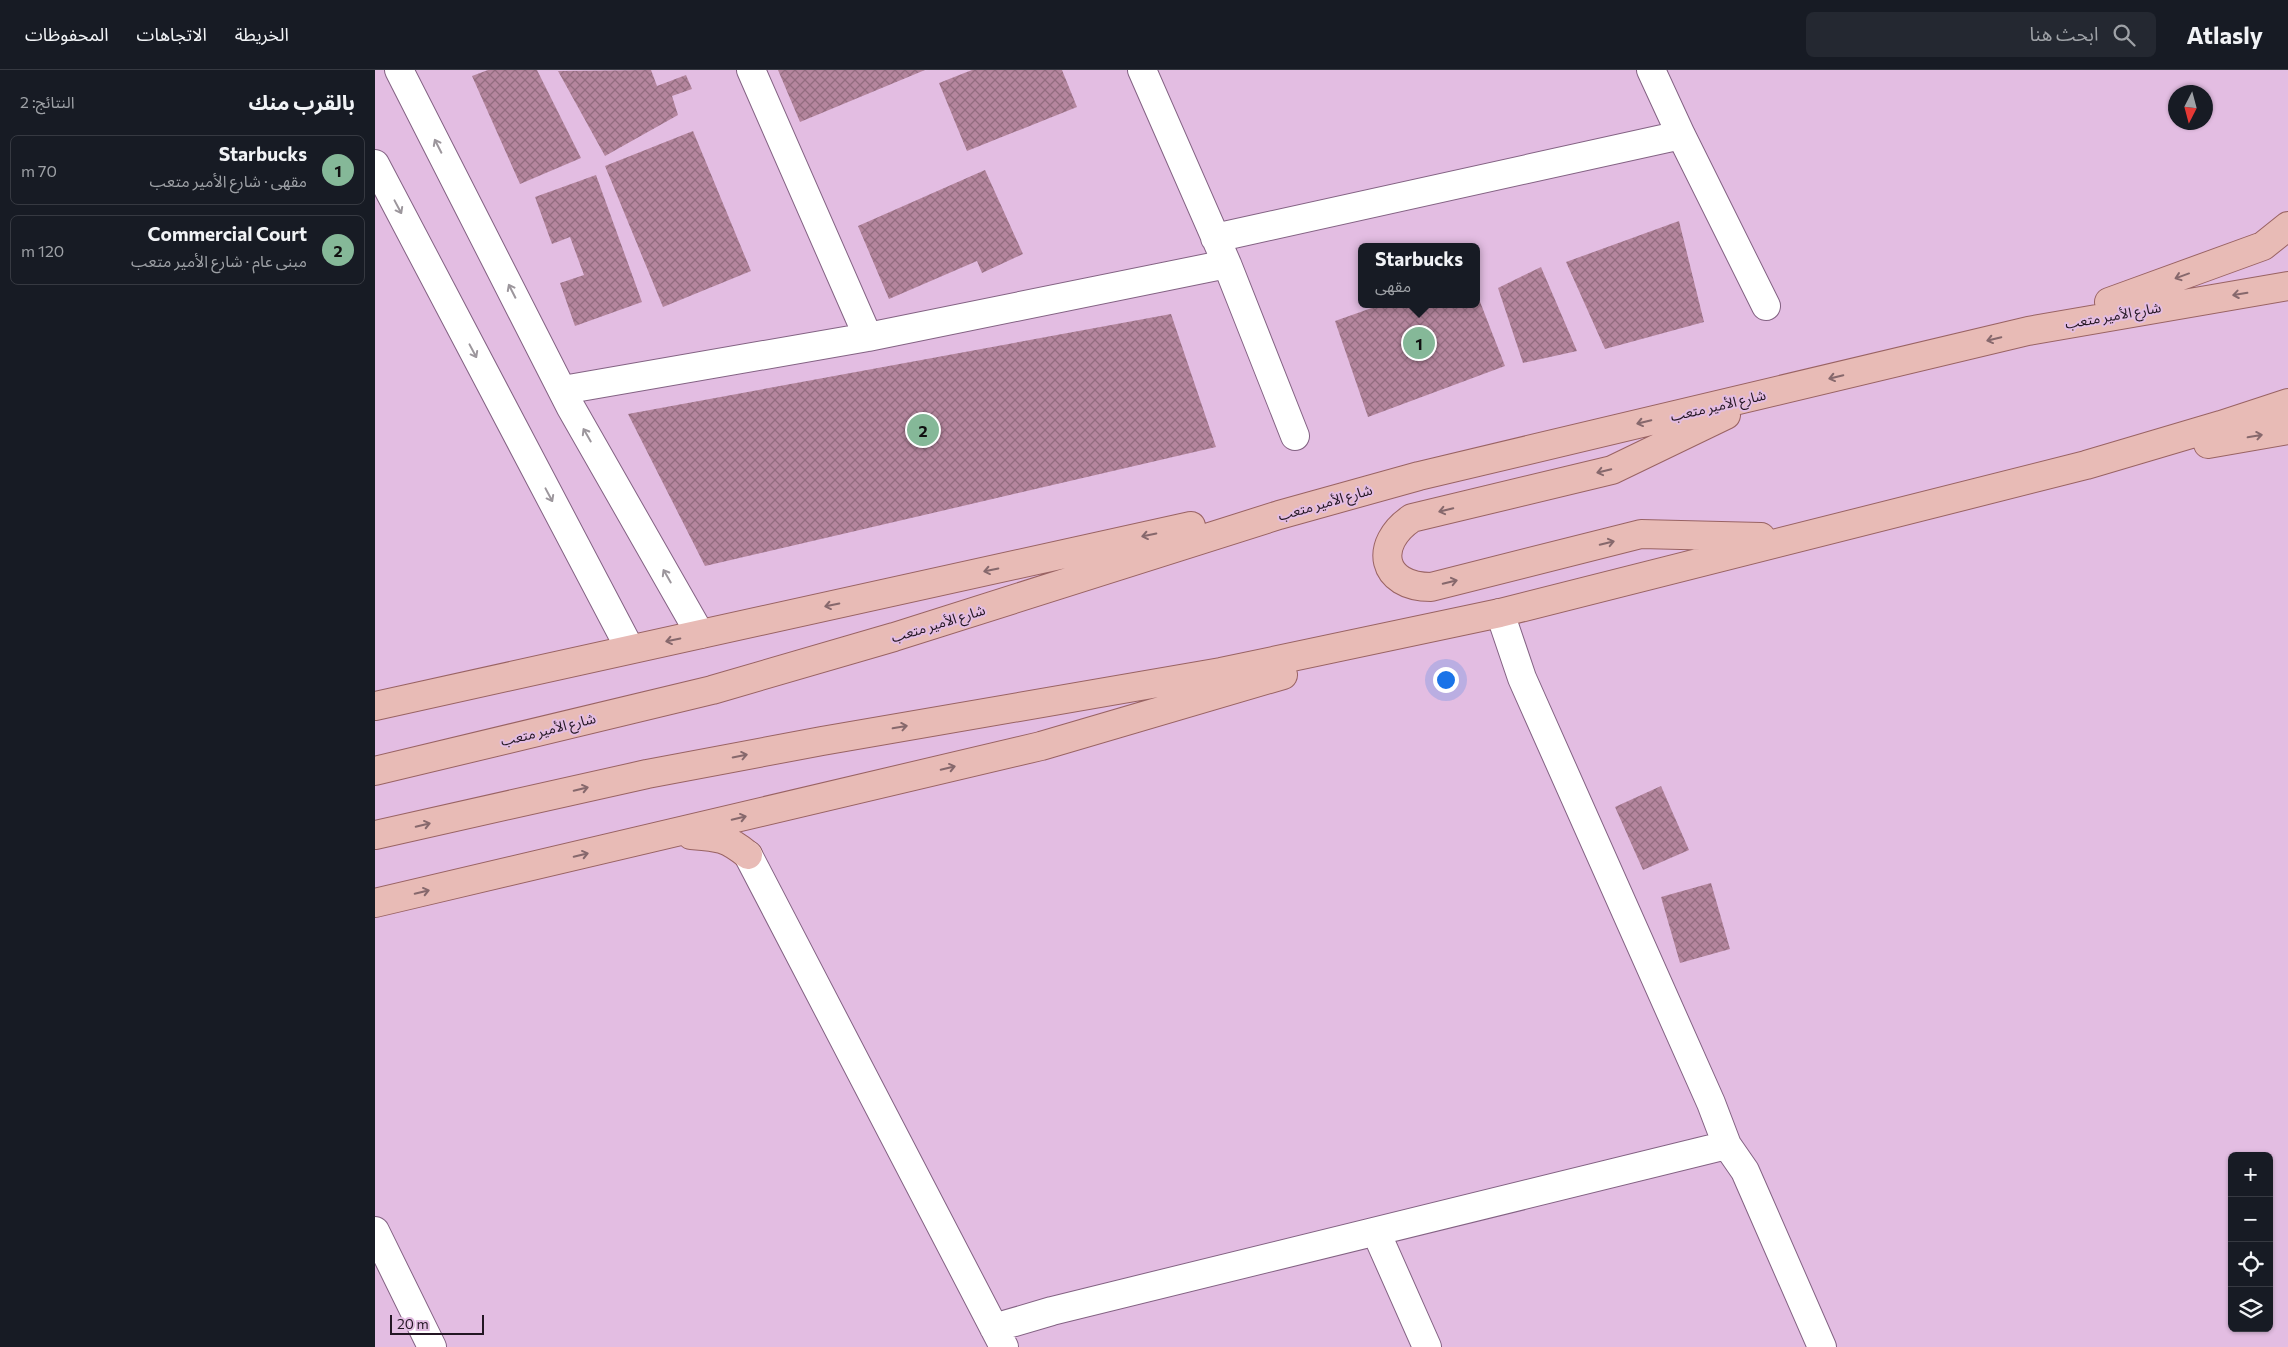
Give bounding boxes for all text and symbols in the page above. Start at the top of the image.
search box [1806,12,2156,57]
text: Atlasly [2186,20,2263,49]
icon: search [2110,21,2138,49]
text: ابحث هنا [2029,22,2098,45]
text: المحفوظات [25,23,109,45]
text: الاتجاهات [137,23,207,45]
text: الخريطة [235,23,289,45]
north arrow [2168,85,2213,130]
text: بالقرب منك [249,89,355,114]
text: النتائج: 2 [20,92,74,111]
one-way arrow [433,139,442,154]
text: Starbucks [219,142,307,165]
text: 70 m [21,161,57,180]
text: 1 [334,161,342,180]
text: مقهى · شارع الأمير متعب [150,171,307,190]
one-way arrow [394,199,403,214]
text: Commercial Court [148,222,307,245]
text: 120 m [21,241,64,260]
text: 2 [333,241,343,260]
popup [1358,243,1480,308]
text: Starbucks [1375,247,1463,270]
text: مبنى عام · شارع الأمير متعب [131,251,307,270]
one-way arrow [2174,272,2190,282]
text: مقهى [1375,276,1411,295]
one-way arrow [507,284,516,299]
one-way arrow [2232,289,2248,299]
street label: شارع الأمير متعب [2064,298,2163,335]
pin: 1 [1403,324,1435,362]
one-way arrow [1987,335,2003,344]
one-way arrow [469,343,478,358]
one-way arrow [1829,373,1845,382]
street label: شارع الأمير متعب [1669,386,1768,427]
pin: 2 [907,411,939,449]
one-way arrow [1636,418,1652,427]
one-way arrow [582,428,591,443]
one-way arrow [2246,430,2262,440]
one-way arrow [1596,467,1612,477]
street label: شارع الأمير متعب [1276,480,1375,526]
one-way arrow [544,487,554,502]
one-way arrow [1438,506,1454,515]
one-way arrow [1142,531,1158,540]
one-way arrow [1599,537,1615,547]
one-way arrow [983,566,999,575]
one-way arrow [662,569,672,584]
one-way arrow [1441,577,1457,586]
one-way arrow [824,601,840,610]
street label: شارع الأمير متعب [889,601,988,648]
one-way arrow [666,635,682,645]
your location [1433,667,1459,693]
street label: شارع الأمير متعب [499,709,598,752]
one-way arrow [892,722,908,732]
one-way arrow [732,751,748,761]
one-way arrow [940,763,956,772]
one-way arrow [573,784,589,793]
one-way arrow [730,813,746,822]
one-way arrow [414,820,430,829]
one-way arrow [572,850,588,859]
one-way arrow [414,887,430,896]
map controls [2228,1152,2273,1332]
button: + [2228,1152,2273,1197]
button: − [2228,1197,2273,1242]
button: locate [2228,1242,2273,1287]
button: layers [2228,1287,2273,1332]
scale bar [390,1312,484,1335]
text: 20 m [397,1315,429,1332]

